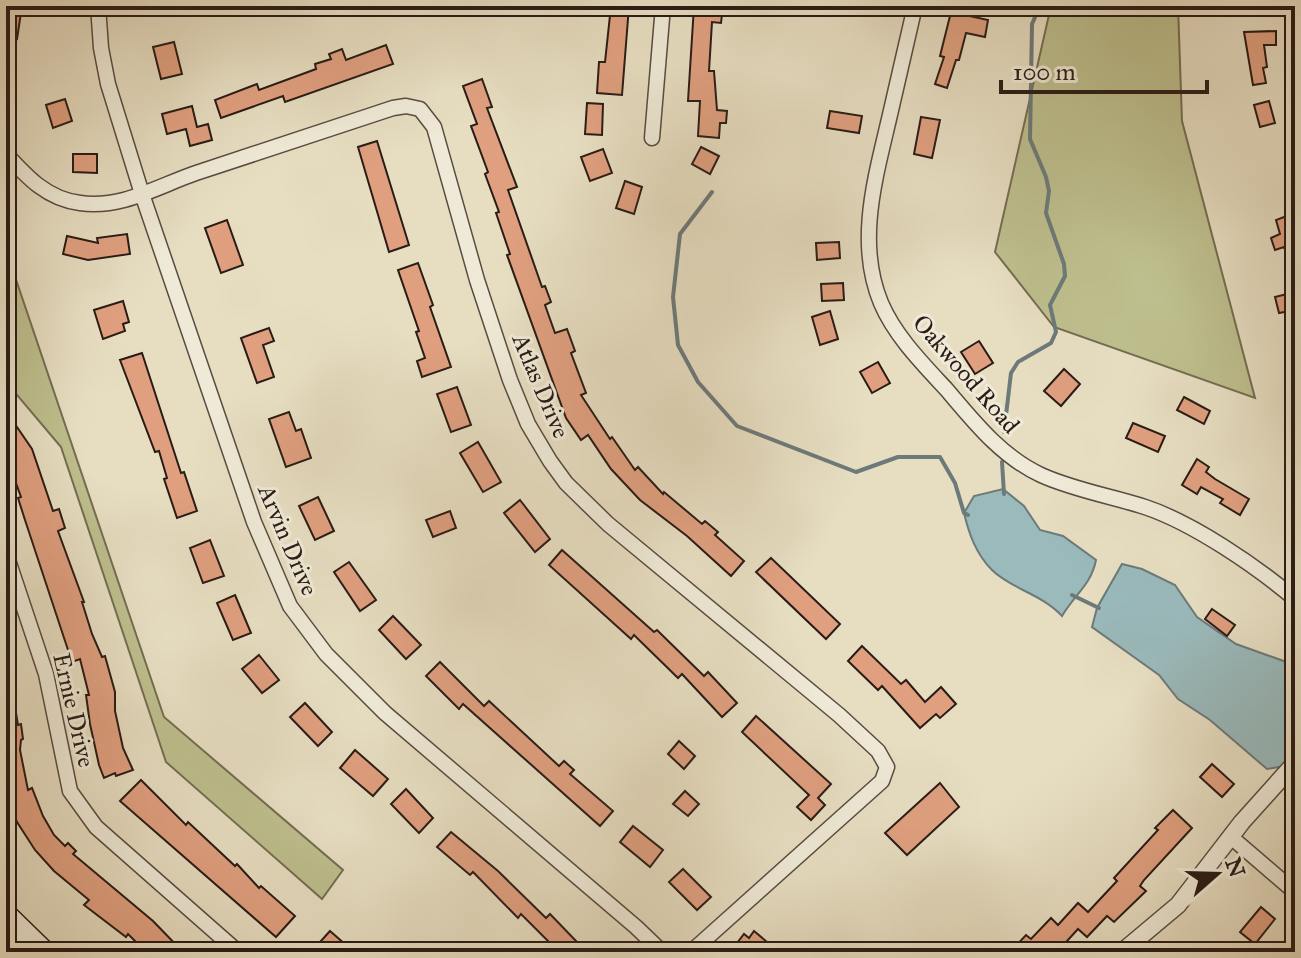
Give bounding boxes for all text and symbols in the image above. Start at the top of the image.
scale bar [1001,44,1207,94]
text: 100 m [1013,57,1076,87]
street label: Oakwood Road [906,308,1026,440]
street label: Atlas Drive [505,328,576,443]
street label: Arvin Drive [251,479,325,600]
street label: Ernie Drive [46,650,102,770]
north arrow [1177,834,1257,914]
text: N [1219,854,1251,881]

